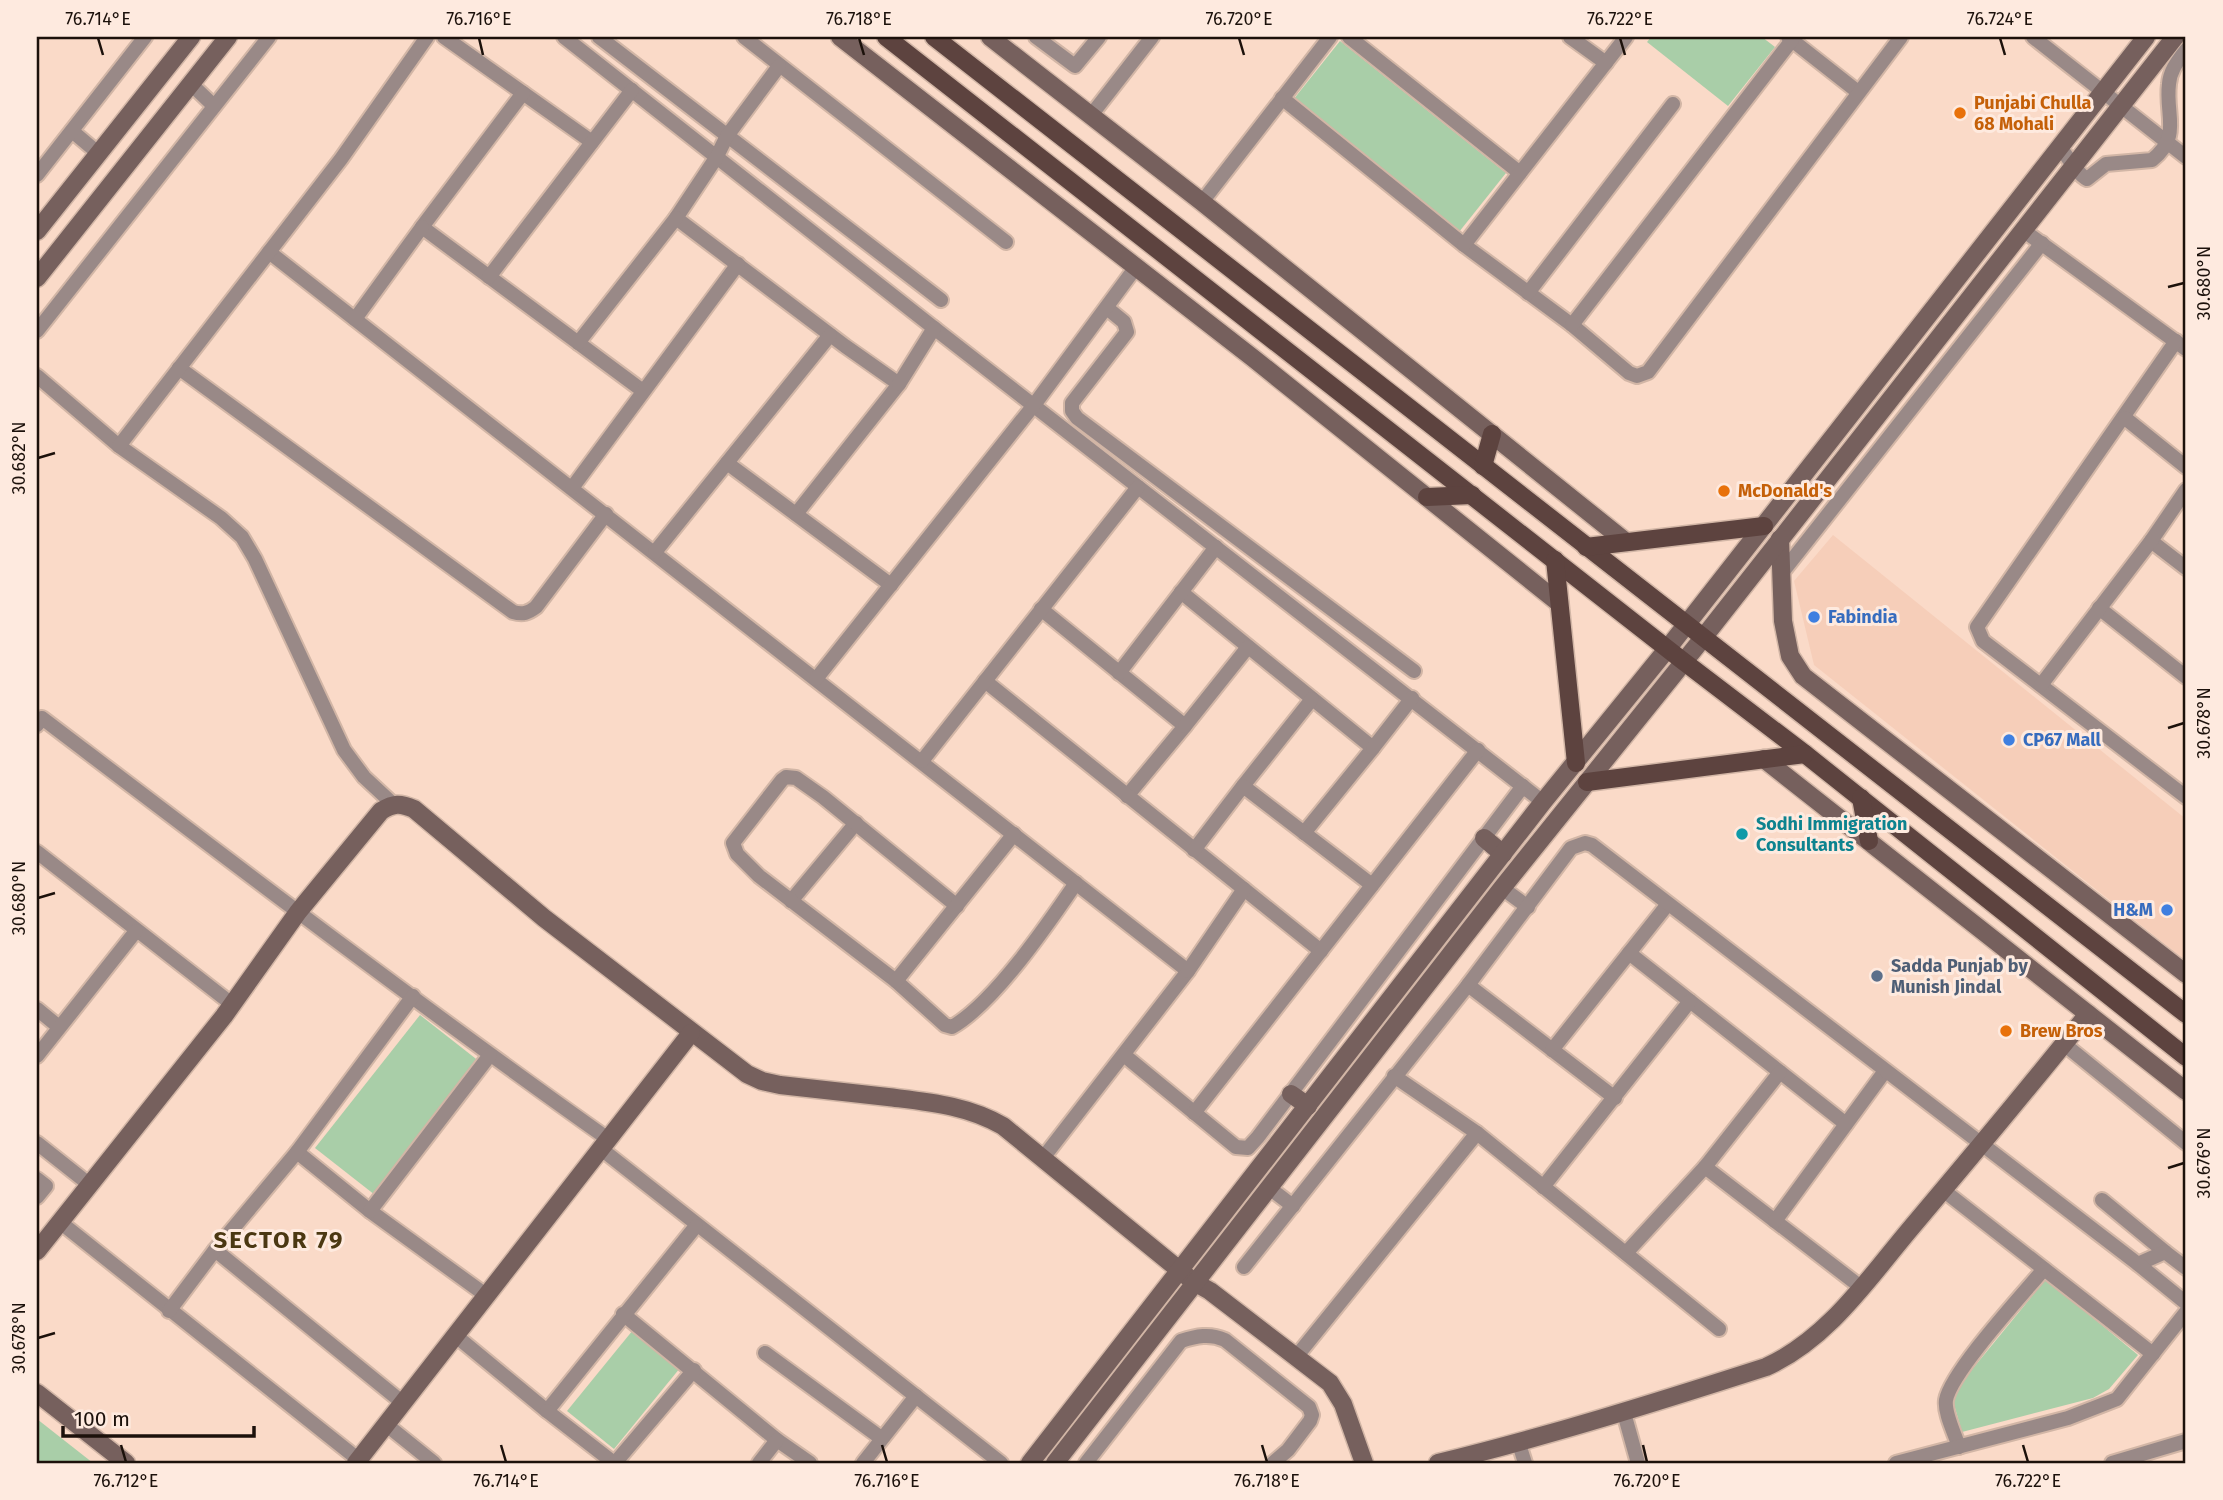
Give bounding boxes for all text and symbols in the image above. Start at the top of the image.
text: 76.714°E [65,8,131,30]
text: 76.716°E [446,8,512,30]
text: 76.718°E [826,8,892,30]
text: 76.720°E [1205,8,1273,30]
text: 76.722°E [1587,8,1653,30]
text: 76.724°E [1967,8,2033,30]
place label: Punjabi Chulla 68 Mohali [1974,92,2091,135]
marker: Punjabi Chulla 68 Mohali [1952,105,1968,121]
text: 30.680°N [2193,246,2215,320]
text: 30.682°N [8,421,30,495]
place label: McDonald's [1738,480,1832,502]
marker: McDonald's [1716,483,1732,499]
place label: Fabindia [1828,606,1898,628]
marker: Fabindia [1806,609,1822,625]
text: 30.678°N [2193,687,2215,759]
place label: CP67 Mall [2023,729,2102,751]
marker: CP67 Mall [2001,732,2017,748]
place label: Sodhi Immigration Consultants [1756,813,1907,856]
marker: Sodhi Immigration Consultants [1734,826,1750,842]
text: 30.680°N [8,861,30,935]
place label: H&M [2113,899,2153,921]
marker: H&M [2159,902,2175,918]
place label: Sadda Punjab by Munish Jindal [1891,955,2028,998]
marker: Sadda Punjab by Munish Jindal [1869,968,1885,984]
place label: Brew Bros [2020,1020,2103,1042]
marker: Brew Bros [1998,1023,2014,1039]
text: 30.676°N [2193,1127,2215,1199]
district label: SECTOR 79 [213,1226,345,1254]
text: 30.678°N [8,1302,30,1374]
scale bar [63,1395,254,1439]
text: 100 m [74,1406,130,1432]
text: 76.712°E [94,1470,158,1492]
text: 76.714°E [473,1470,539,1492]
text: 76.716°E [854,1470,920,1492]
text: 76.718°E [1234,1470,1300,1492]
text: 76.720°E [1613,1470,1681,1492]
text: 76.722°E [1995,1470,2061,1492]

